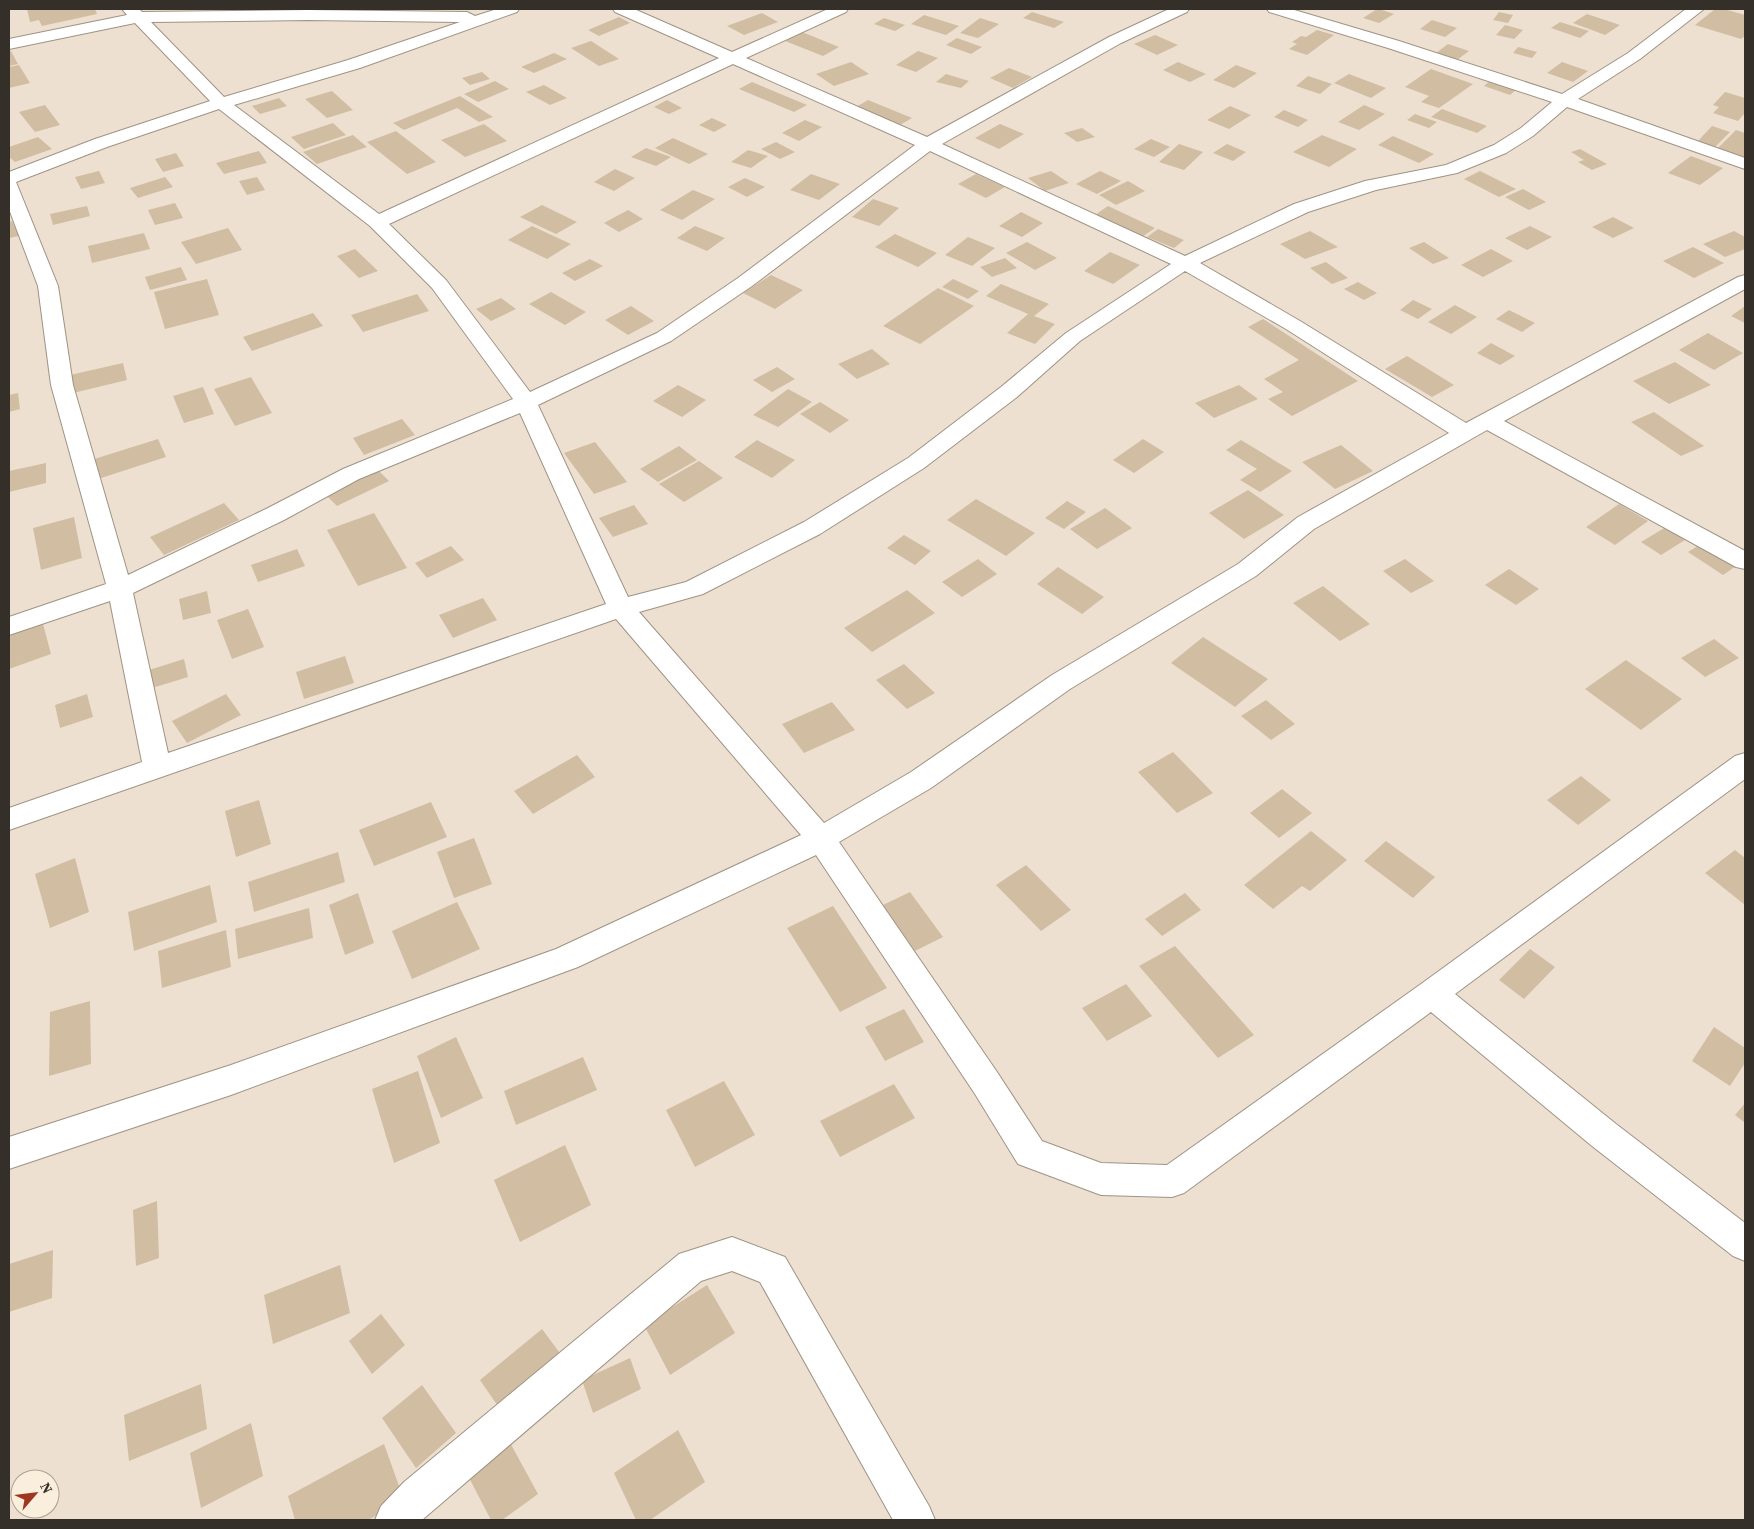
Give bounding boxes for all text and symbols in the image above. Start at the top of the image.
north arrow [10,1469,60,1519]
text: N [35,1479,58,1497]

